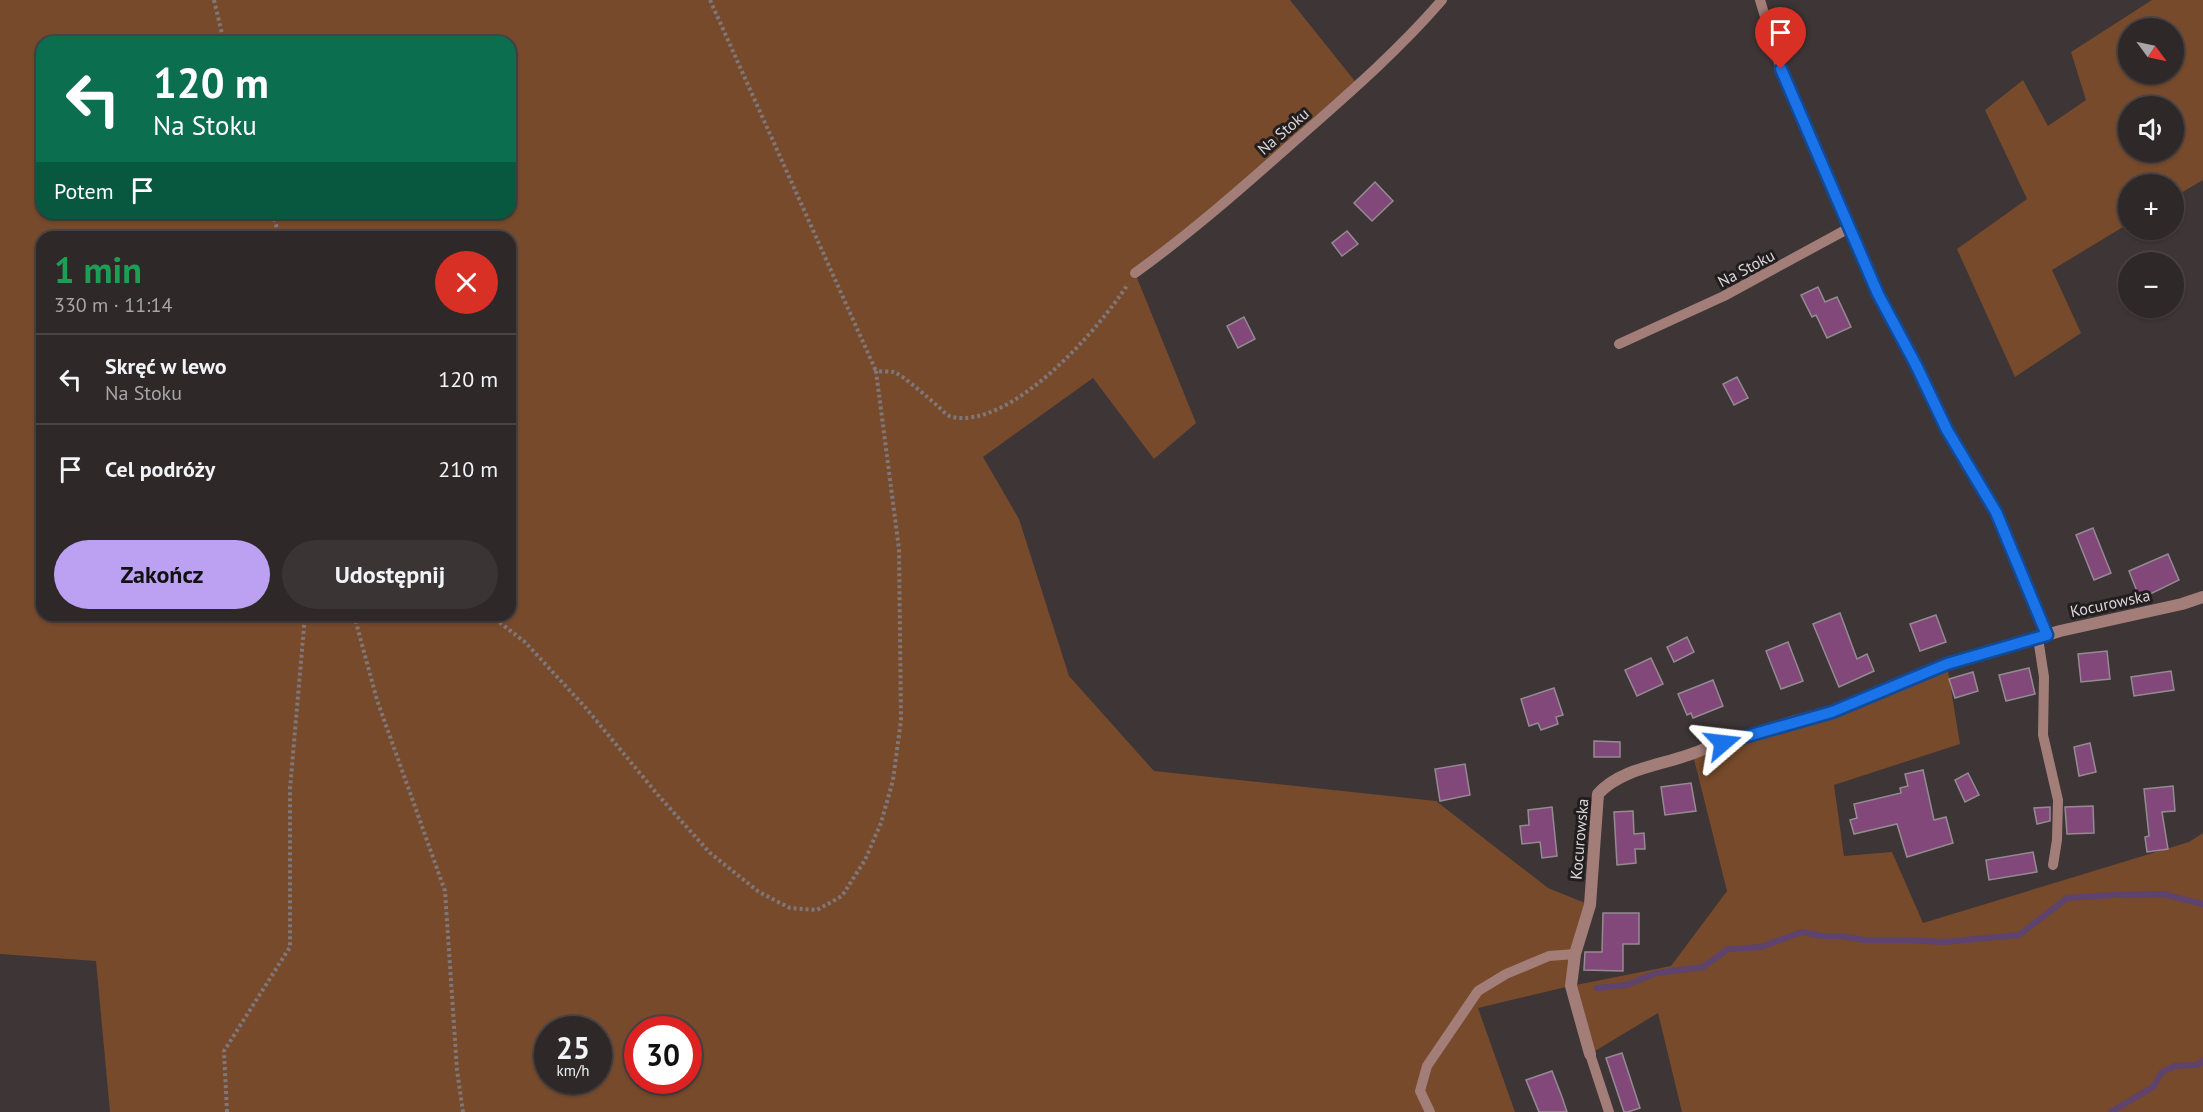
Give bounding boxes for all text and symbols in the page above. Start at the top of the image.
pin [1755,7,1806,69]
icon: arrive [1764,16,1797,49]
north arrow [2118,18,2184,84]
map controls [2118,18,2184,318]
text: 120 m [153,55,269,110]
icon: left [54,60,132,138]
button: sound [2118,96,2184,162]
street label: Na Stoku [1253,103,1313,159]
text: Na Stoku [153,108,257,142]
icon: arrive [126,174,159,207]
button: + [2118,174,2184,240]
text: Potem [54,177,114,205]
street label: Na Stoku [1714,245,1778,291]
text: 1 min [54,246,142,293]
button: close [435,251,498,314]
button: − [2118,252,2184,318]
text: 330 m · 11:14 [54,292,172,318]
text: Skręć w lewo [105,352,226,380]
icon: left [54,363,87,396]
text: 120 m [438,365,498,393]
text: Na Stoku [105,380,182,406]
icon: arrive [54,453,87,486]
text: Cel podróży [105,455,215,483]
text: 210 m [438,455,498,483]
button: Zakończ [54,540,270,609]
button: Udostępnij [282,540,498,609]
street label: Kocurowska [2068,585,2152,621]
position arrow [1691,711,1755,775]
street label: Kocurowska [1565,798,1593,880]
speed limit sign: 30 [624,1016,702,1094]
text: 25 [556,1028,590,1067]
text: km/h [557,1061,589,1080]

